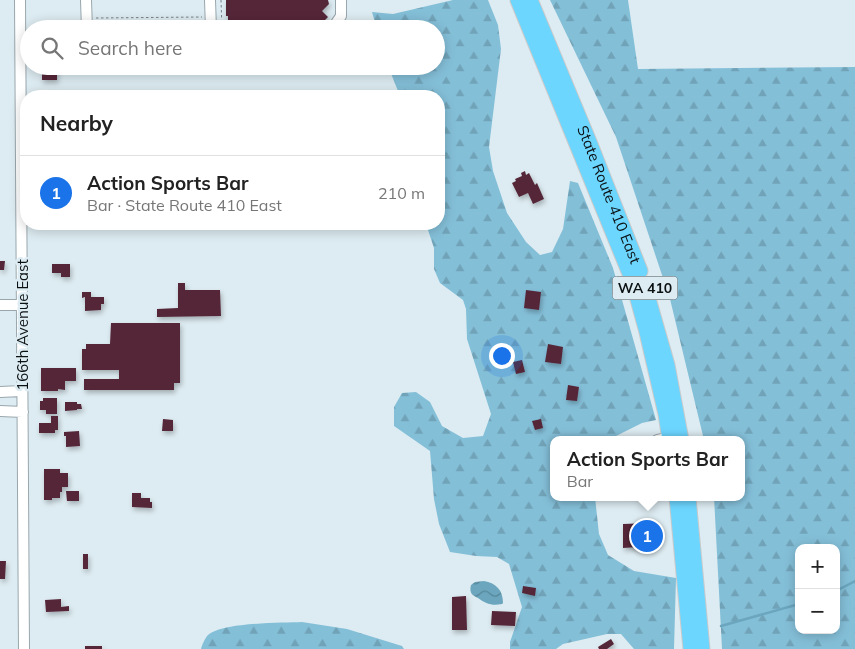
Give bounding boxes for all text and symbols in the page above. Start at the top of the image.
search box [20,20,445,75]
icon: search [38,34,66,62]
text: Search here [78,36,182,60]
text: Nearby [40,110,113,136]
street label: State Route 410 East [574,122,646,266]
text: Action Sports Bar [87,171,248,195]
text: 1 [51,183,61,203]
text: 210 m [378,183,425,203]
text: Bar · State Route 410 East [87,195,282,215]
street label: 166th Avenue East [13,259,32,391]
road number: WA 410 [612,276,678,300]
your location [489,343,515,369]
popup [550,436,745,501]
text: Action Sports Bar [567,447,728,471]
text: Bar [567,471,593,491]
pin: 1 [631,517,663,555]
map controls [795,544,840,634]
button: + [795,544,840,589]
button: − [795,589,840,634]

